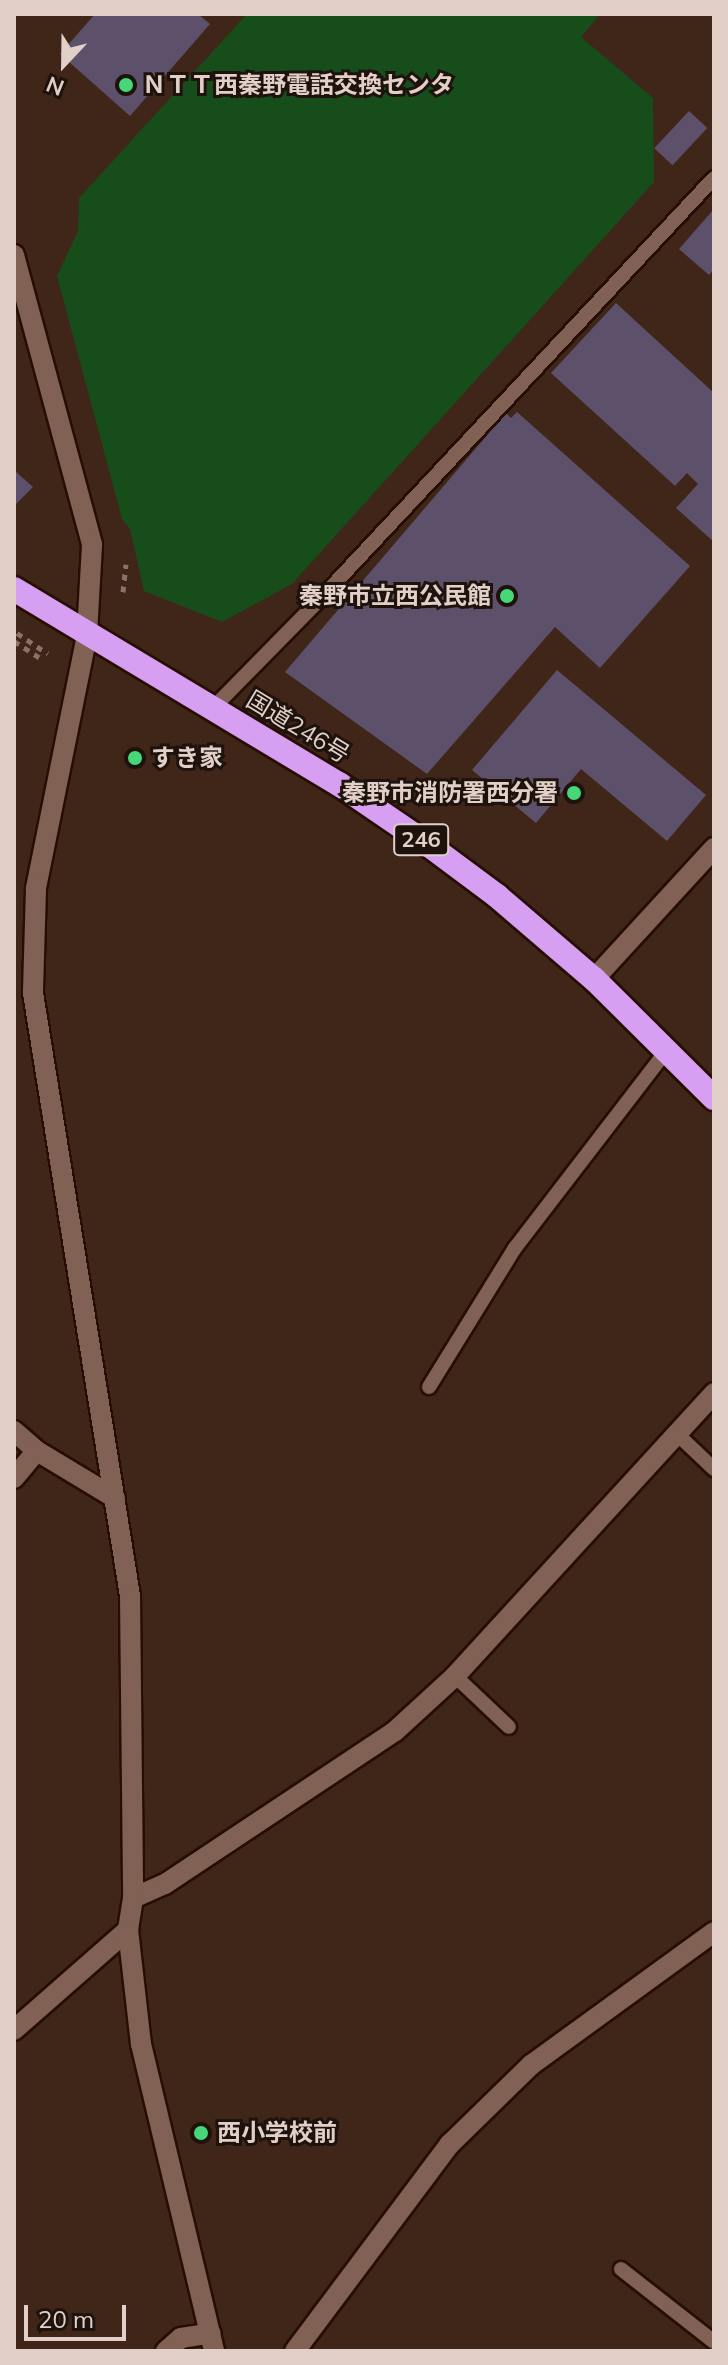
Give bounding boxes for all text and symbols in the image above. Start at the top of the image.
north arrow [24,24,104,104]
text: N [42,70,68,102]
place label: ＮＴＴ西秦野電話交換センタ [142,71,454,99]
marker: ＮＴＴ西秦野電話交換センタ [117,76,135,94]
place label: 秦野市立西公民館 [299,582,491,610]
marker: 秦野市立西公民館 [498,587,516,605]
street label: 国道246号 [241,685,355,769]
place label: すき家 [151,744,223,772]
marker: すき家 [126,749,144,767]
place label: 秦野市消防署西分署 [342,779,558,807]
marker: 秦野市消防署西分署 [565,784,583,802]
road number: 246 [393,822,449,858]
place label: 西小学校前 [217,2119,337,2147]
marker: 西小学校前 [192,2124,210,2142]
scale bar [28,2289,130,2339]
text: 20 m [38,2304,94,2334]

